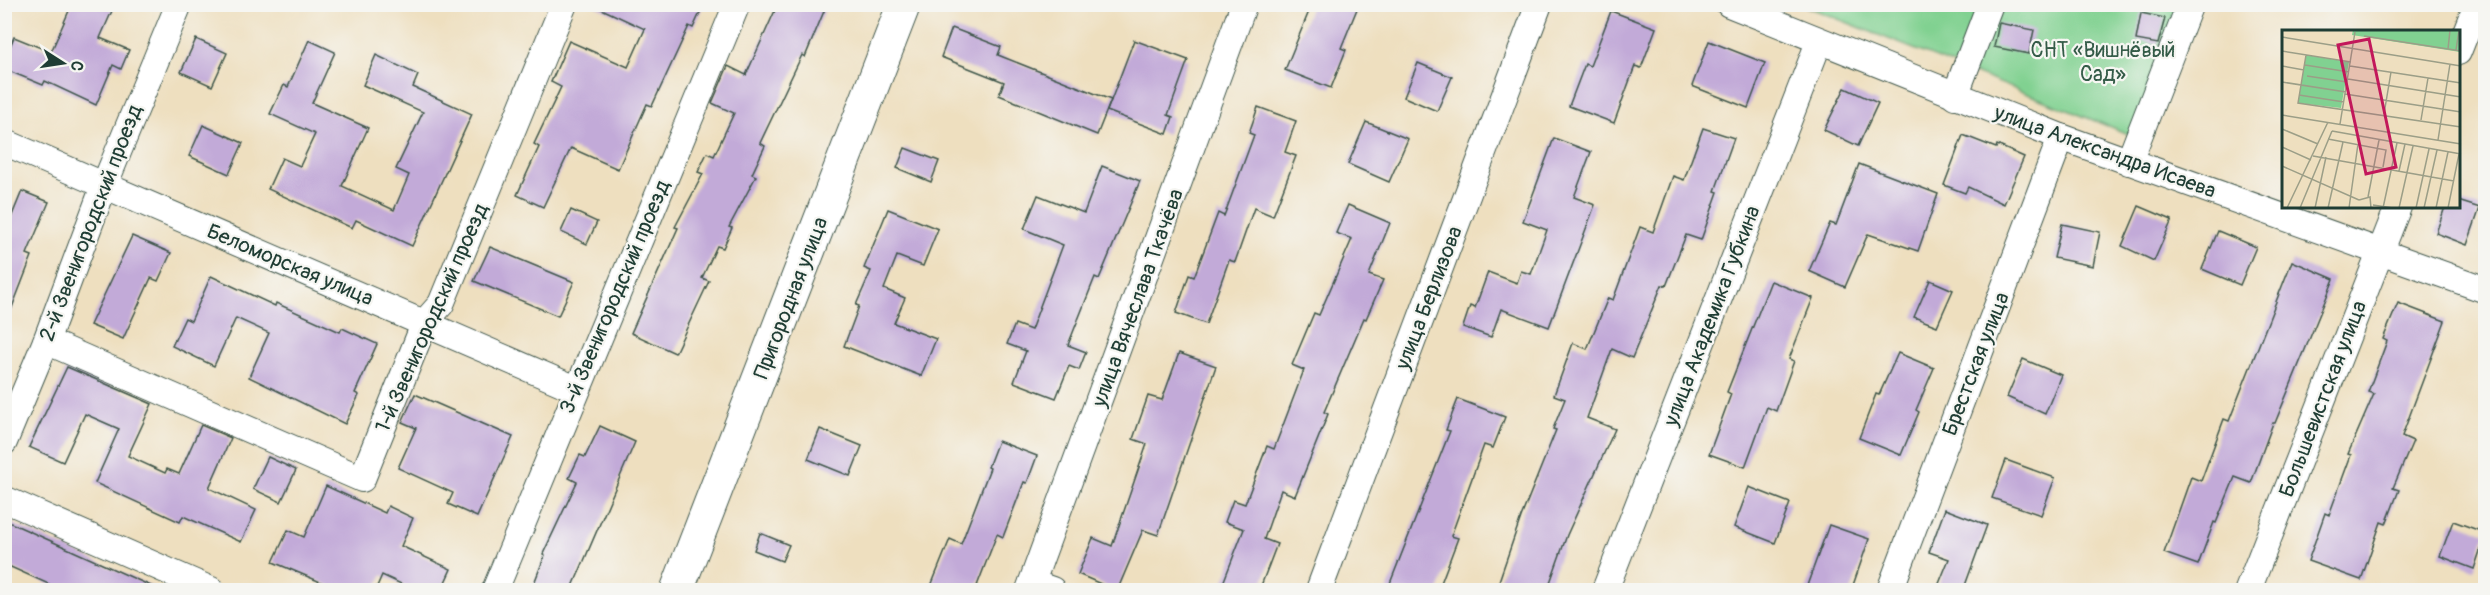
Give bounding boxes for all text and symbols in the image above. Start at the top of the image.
inset map [2282,30,2460,208]
north arrow [33,33,93,93]
park label: СНТ «Вишнёвый Cад» [2031,37,2175,88]
text: С [66,59,88,73]
street label: улица Александра Исаева [1990,99,2220,205]
street label: 2-й Звенигородский проезд [33,101,149,345]
street label: 3-й Звенигородский проезд [554,176,677,418]
street label: улица Вячеслава Ткачёва [1086,185,1190,412]
street label: 1-й Звенигородский проезд [369,199,495,437]
street label: улица Академика Губкина [1657,202,1767,431]
street label: Пригородная улица [748,213,834,383]
street label: Беломорская улица [203,218,377,312]
street label: улица Берлизова [1389,222,1469,375]
street label: Брестская улица [1936,288,2016,440]
street label: Большевистская улица [2273,297,2373,501]

